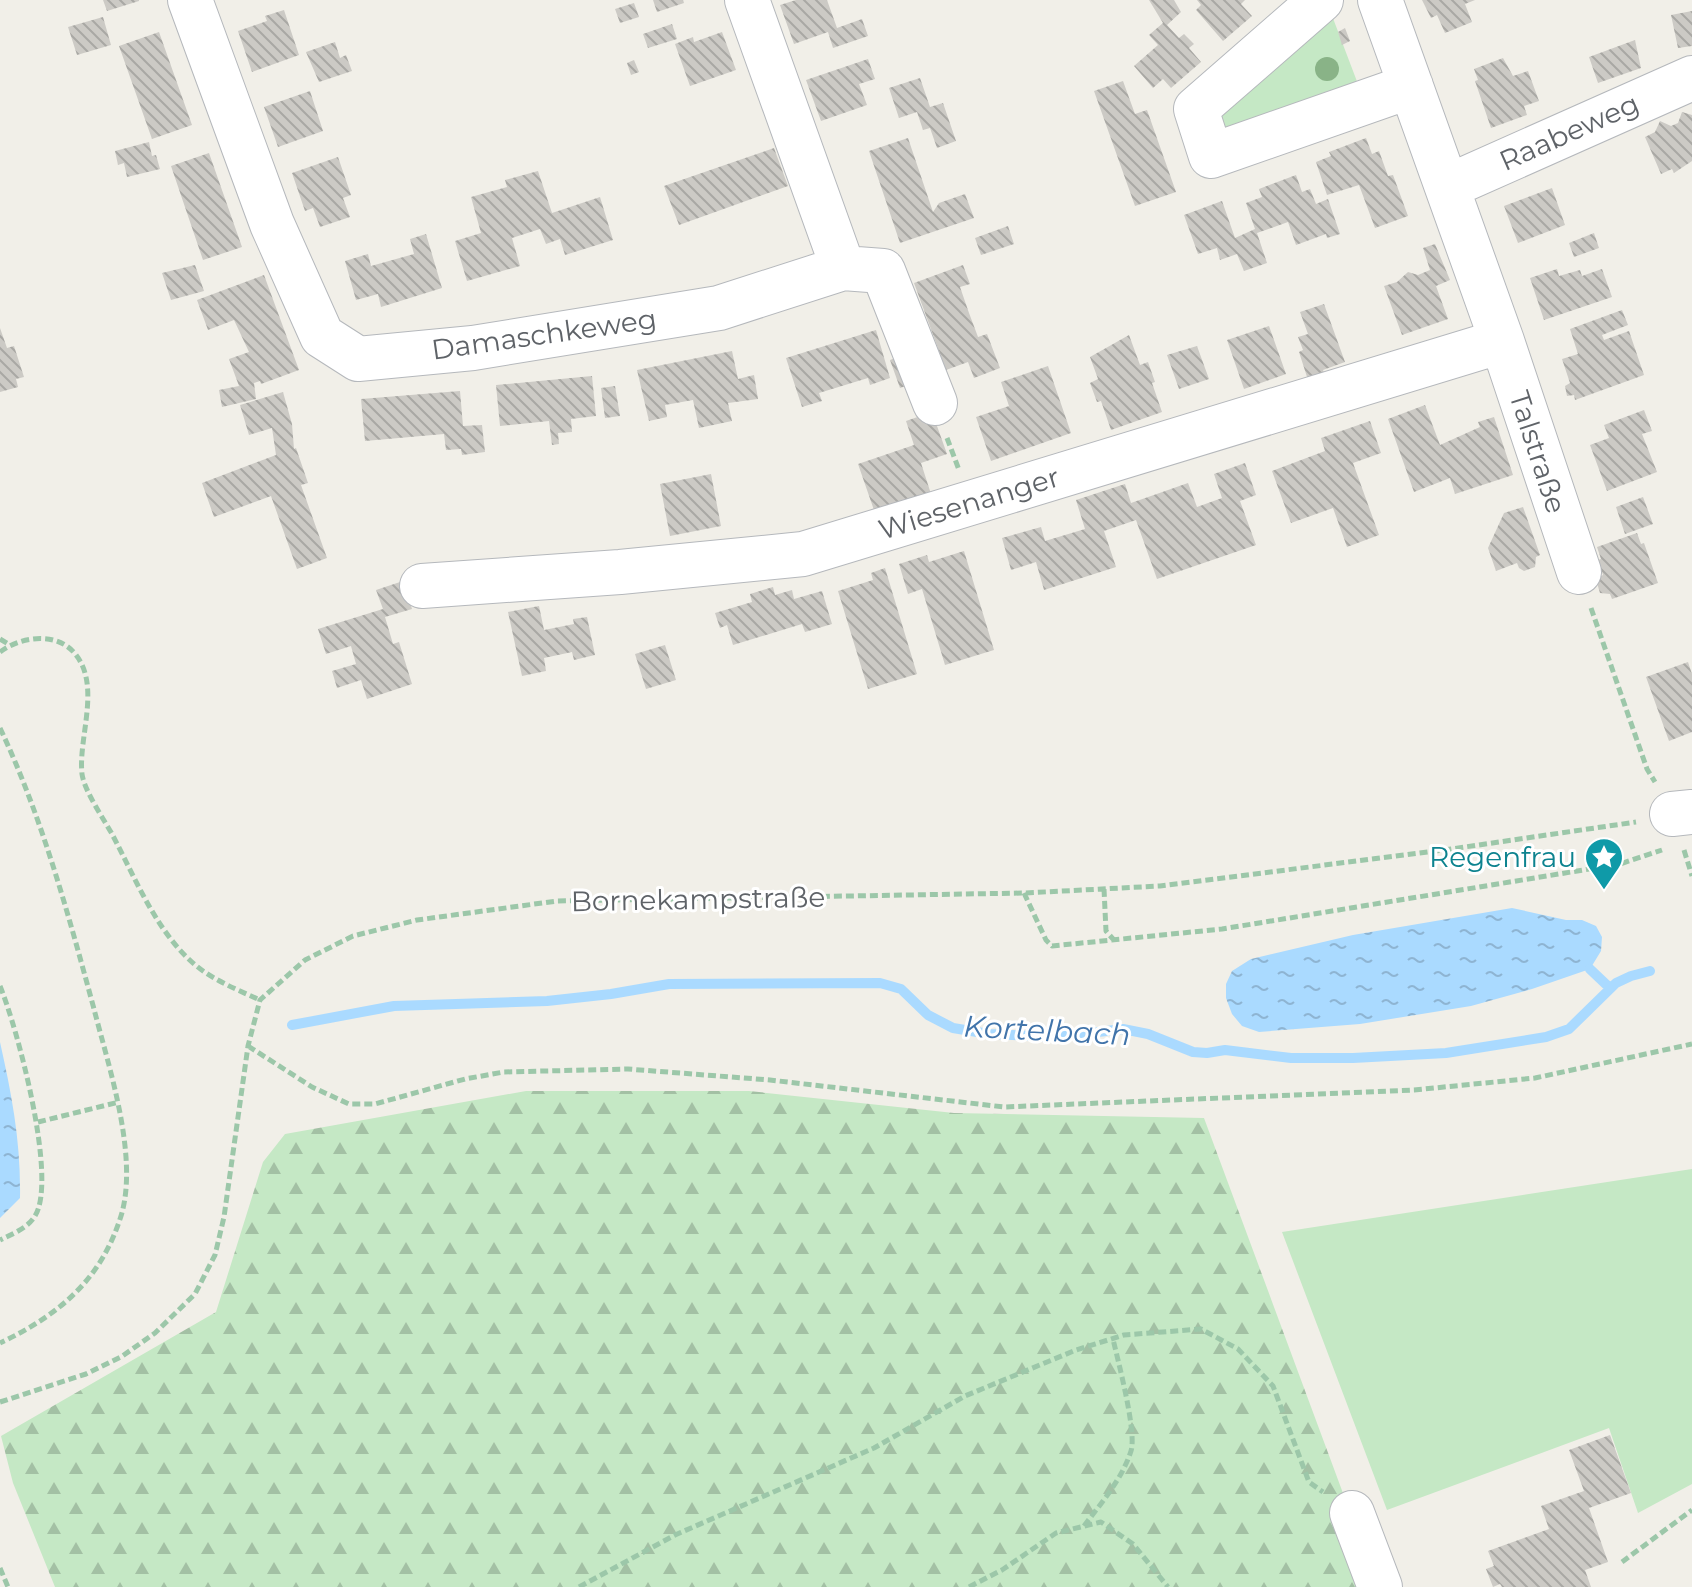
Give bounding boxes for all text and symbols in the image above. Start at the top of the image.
street label: Raabeweg [1494,86,1644,178]
street label: Damaschkeweg [429,301,659,367]
street label: Talstraße [1502,387,1574,517]
street label: Wiesenanger [874,459,1064,547]
place icon: Regenfrau [1583,836,1625,891]
place label: Regenfrau [1429,840,1576,874]
street label: Bornekampstraße [570,880,826,918]
water label: Kortelbach [962,1008,1132,1053]

